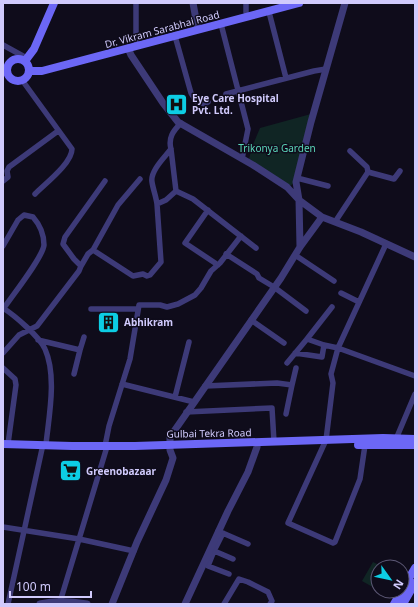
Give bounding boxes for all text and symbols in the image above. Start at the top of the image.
street label: Dr. Vikram Sarabhai Road [103,7,221,51]
hospital icon: Eye Care Hospital Pvt. Ltd. [164,91,190,117]
place label: Eye Care Hospital Pvt. Ltd. [192,91,279,117]
park label: Trikonya Garden [238,141,316,155]
building icon: Abhikram [95,309,121,335]
place label: Abhikram [124,315,173,329]
street label: Gulbai Tekra Road [166,425,252,441]
supermarket icon: Greenobazaar [58,458,84,484]
place label: Greenobazaar [86,464,156,478]
north arrow [370,559,410,599]
scale bar [10,573,91,599]
text: N [390,577,408,593]
text: 100 m [16,578,51,595]

